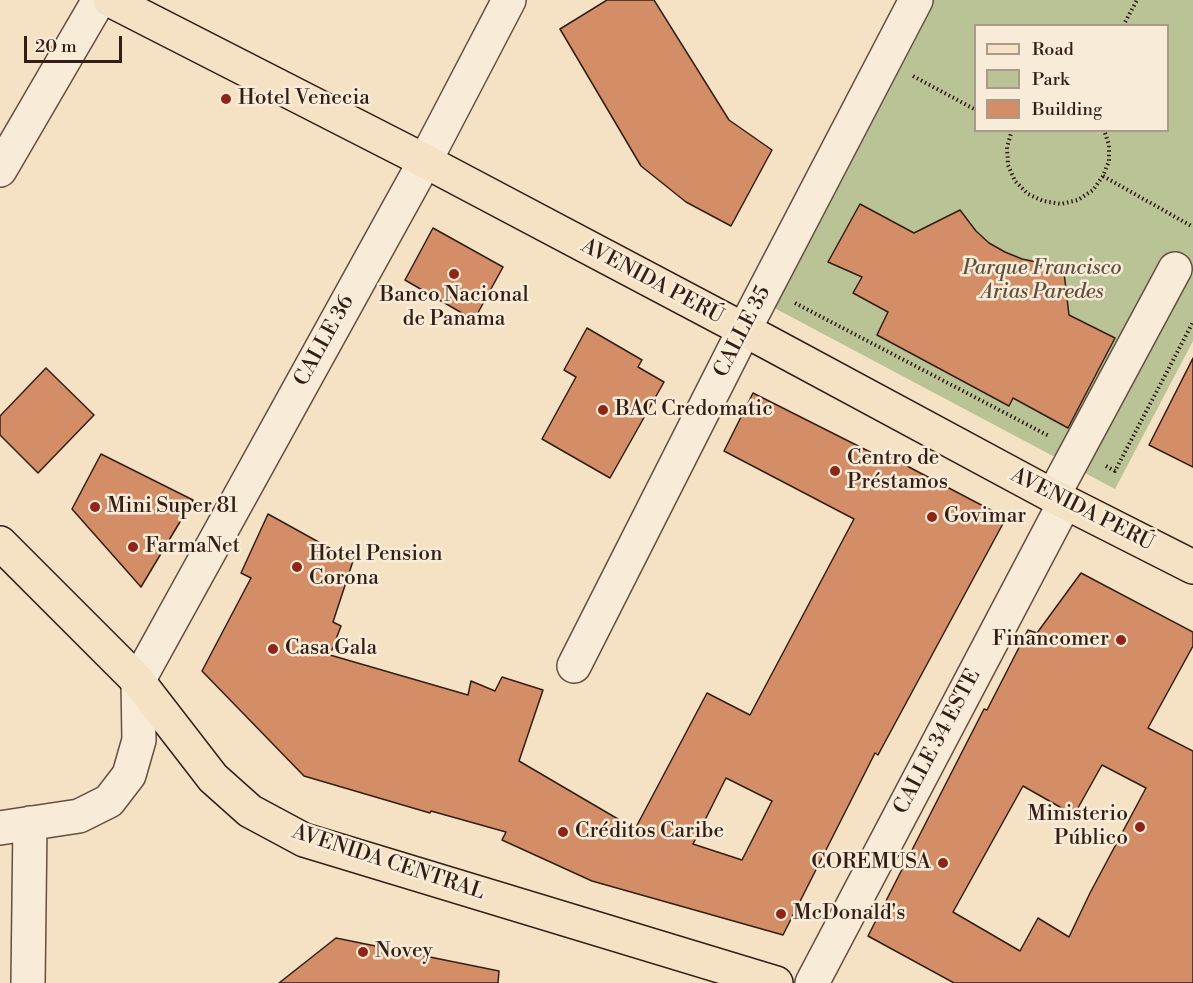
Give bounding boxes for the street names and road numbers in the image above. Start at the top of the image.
street label: AVENIDA PERÚ [577,234,727,330]
street label: CALLE 35 [709,282,777,382]
street label: CALLE 36 [290,291,360,391]
street label: AVENIDA PERÚ [1006,463,1158,557]
street label: CALLE 34 ESTE [889,665,987,819]
street label: AVENIDA CENTRAL [289,820,487,906]

